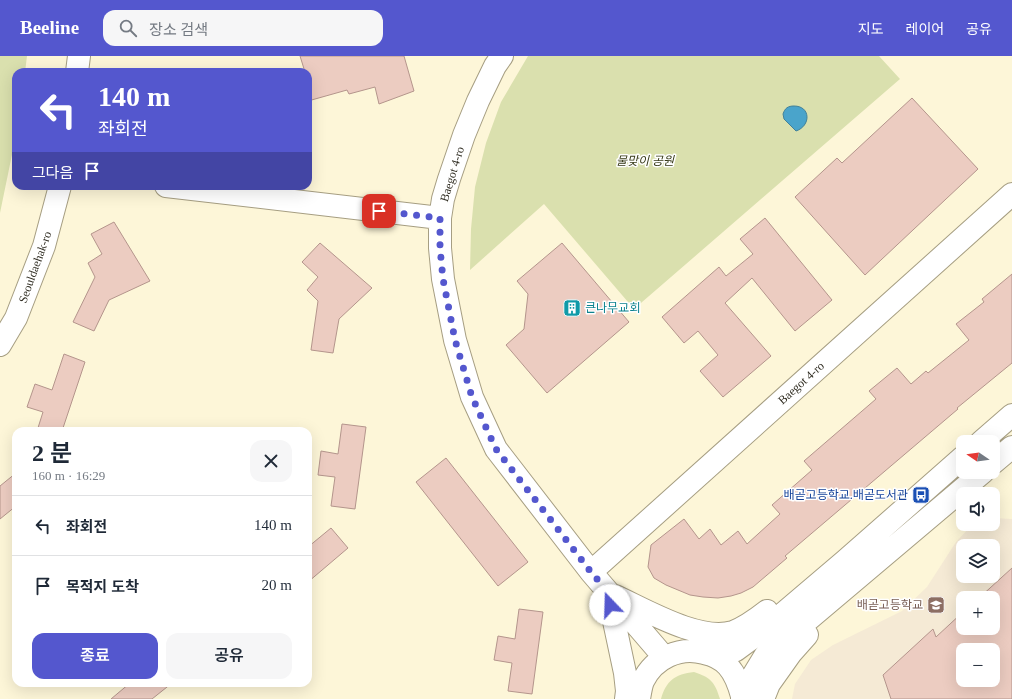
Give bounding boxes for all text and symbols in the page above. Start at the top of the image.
search box [103,10,383,46]
text: Beeline [20,17,79,38]
icon: search [117,17,139,39]
text: 장소 검색 [149,22,208,38]
text: 지도 [858,22,884,37]
text: 레이어 [906,22,944,37]
text: 공유 [966,22,992,37]
text: 140 m [98,81,170,112]
icon: left [32,84,84,136]
text: 좌회전 [98,119,148,139]
street label: Baegot 4-ro [437,145,467,203]
park label: 물맞이 공원 [616,154,675,168]
icon: arrive [81,160,103,182]
text: 그다음 [32,165,73,181]
pin [362,194,396,228]
icon: arrive [368,200,390,222]
street label: Seouldaehak-ro [16,229,54,305]
building icon: 큰나무교회 [562,298,582,318]
place label: 큰나무교회 [585,301,640,315]
street label: Baegot 4-ro [775,359,827,407]
north arrow [956,435,1000,479]
map controls [956,435,1000,687]
text: 2 분 [32,440,72,466]
button: close [250,440,292,482]
text: 160 m · 16:29 [32,468,105,483]
bus stop icon: 배곧고등학교.배곧도서관 [911,485,931,505]
button: sound [956,487,1000,531]
place label: 배곧고등학교.배곧도서관 [784,488,908,502]
icon: left [32,515,54,537]
text: 140 m [254,517,292,533]
text: 좌회전 [66,519,107,535]
button: layers [956,539,1000,583]
icon: arrive [32,575,54,597]
text: 20 m [262,577,292,593]
text: 목적지 도착 [66,579,139,595]
position arrow [589,584,631,626]
button: + [956,591,1000,635]
school or university icon: 배곧고등학교 [926,595,946,615]
place label: 배곧고등학교 [857,598,923,612]
button: 종료 [32,633,158,679]
button: 공유 [166,633,292,679]
button: − [956,643,1000,687]

